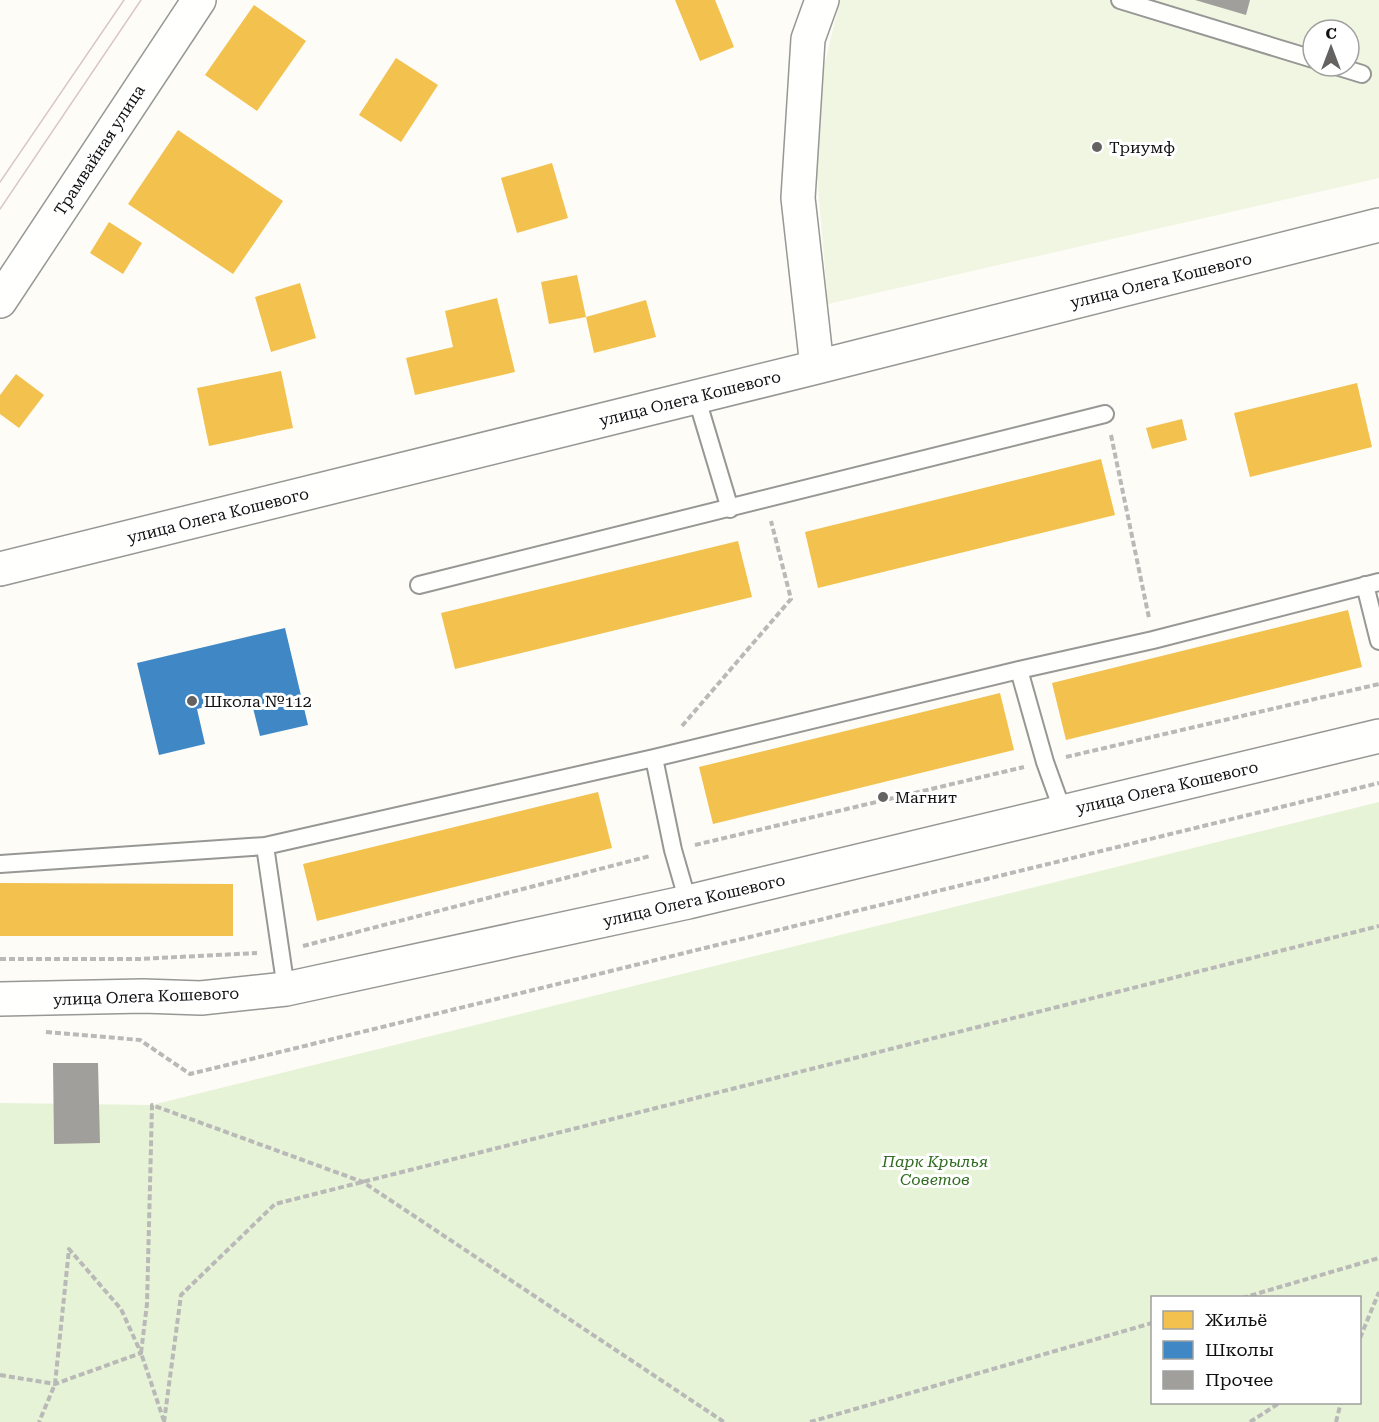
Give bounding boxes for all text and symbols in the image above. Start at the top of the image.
north arrow [1301,18,1361,78]
text: С [1325,24,1337,43]
street label: Трамвайная улица [50,81,149,219]
place label: Триумф [1109,138,1175,157]
marker: Триумф [1090,140,1104,154]
street label: улица Олега Кошевого [1068,249,1254,312]
street label: улица Олега Кошевого [597,367,783,430]
street label: улица Олега Кошевого [125,484,311,547]
place label: Школа №112 [204,692,312,711]
marker: Школа №112 [185,694,199,708]
street label: улица Олега Кошевого [1074,757,1260,818]
place label: Магнит [895,788,957,807]
marker: Магнит [876,790,890,804]
street label: улица Олега Кошевого [601,870,787,931]
street label: улица Олега Кошевого [53,984,240,1009]
park label: Парк Крылья Советов [881,1152,988,1189]
legend [1151,1296,1361,1404]
text: Жильё [1205,1309,1267,1330]
text: Школы [1205,1339,1274,1360]
text: Прочее [1205,1369,1273,1390]

